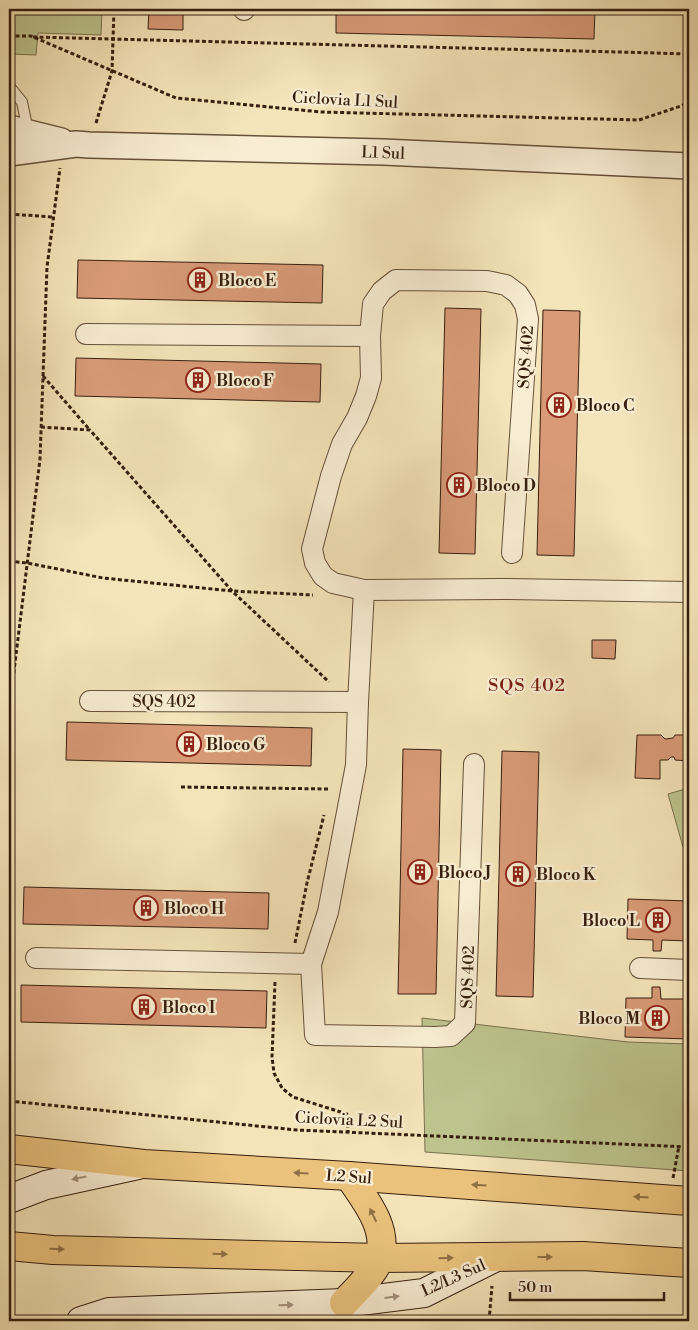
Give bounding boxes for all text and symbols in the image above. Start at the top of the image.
street label: Ciclovia L1 Sul [291,87,399,113]
street label: L1 Sul [361,142,405,164]
building icon: Bloco E [187,267,213,293]
place label: Bloco E [218,271,276,291]
street label: SQS 402 [514,325,538,389]
building icon: Bloco F [185,367,211,393]
place label: Bloco F [216,371,274,391]
building icon: Bloco C [546,392,572,418]
place label: Bloco C [576,396,634,416]
building icon: Bloco D [446,472,472,498]
place label: Bloco D [476,476,536,496]
district label: SQS 402 [488,674,566,697]
street label: SQS 402 [132,692,196,712]
building icon: Bloco G [176,731,202,757]
place label: Bloco G [206,735,266,755]
building icon: Bloco J [407,859,433,885]
building icon: Bloco K [505,861,531,887]
place label: Bloco J [438,863,491,883]
place label: Bloco K [536,865,597,885]
building icon: Bloco H [133,895,159,921]
place label: Bloco H [164,899,224,919]
building icon: Bloco L [645,907,671,933]
place label: Bloco L [582,911,640,931]
street label: SQS 402 [457,945,479,1009]
building icon: Bloco I [131,994,157,1020]
place label: Bloco I [162,998,215,1018]
building icon: Bloco M [644,1005,670,1031]
place label: Bloco M [578,1009,640,1029]
street label: Ciclovia L2 Sul [294,1107,404,1133]
street label: L2 Sul [325,1165,373,1189]
one-way arrow [292,1169,308,1177]
one-way arrow [72,1174,87,1182]
one-way arrow [470,1181,486,1189]
one-way arrow [632,1193,648,1201]
one-way arrow [369,1207,377,1222]
one-way arrow [50,1246,66,1254]
one-way arrow [212,1250,228,1258]
one-way arrow [438,1253,454,1261]
one-way arrow [537,1253,553,1261]
street label: L2/L3 Sul [418,1255,489,1301]
scale bar [510,1270,664,1302]
text: 50 m [518,1278,552,1297]
one-way arrow [385,1293,401,1301]
one-way arrow [278,1301,294,1309]

